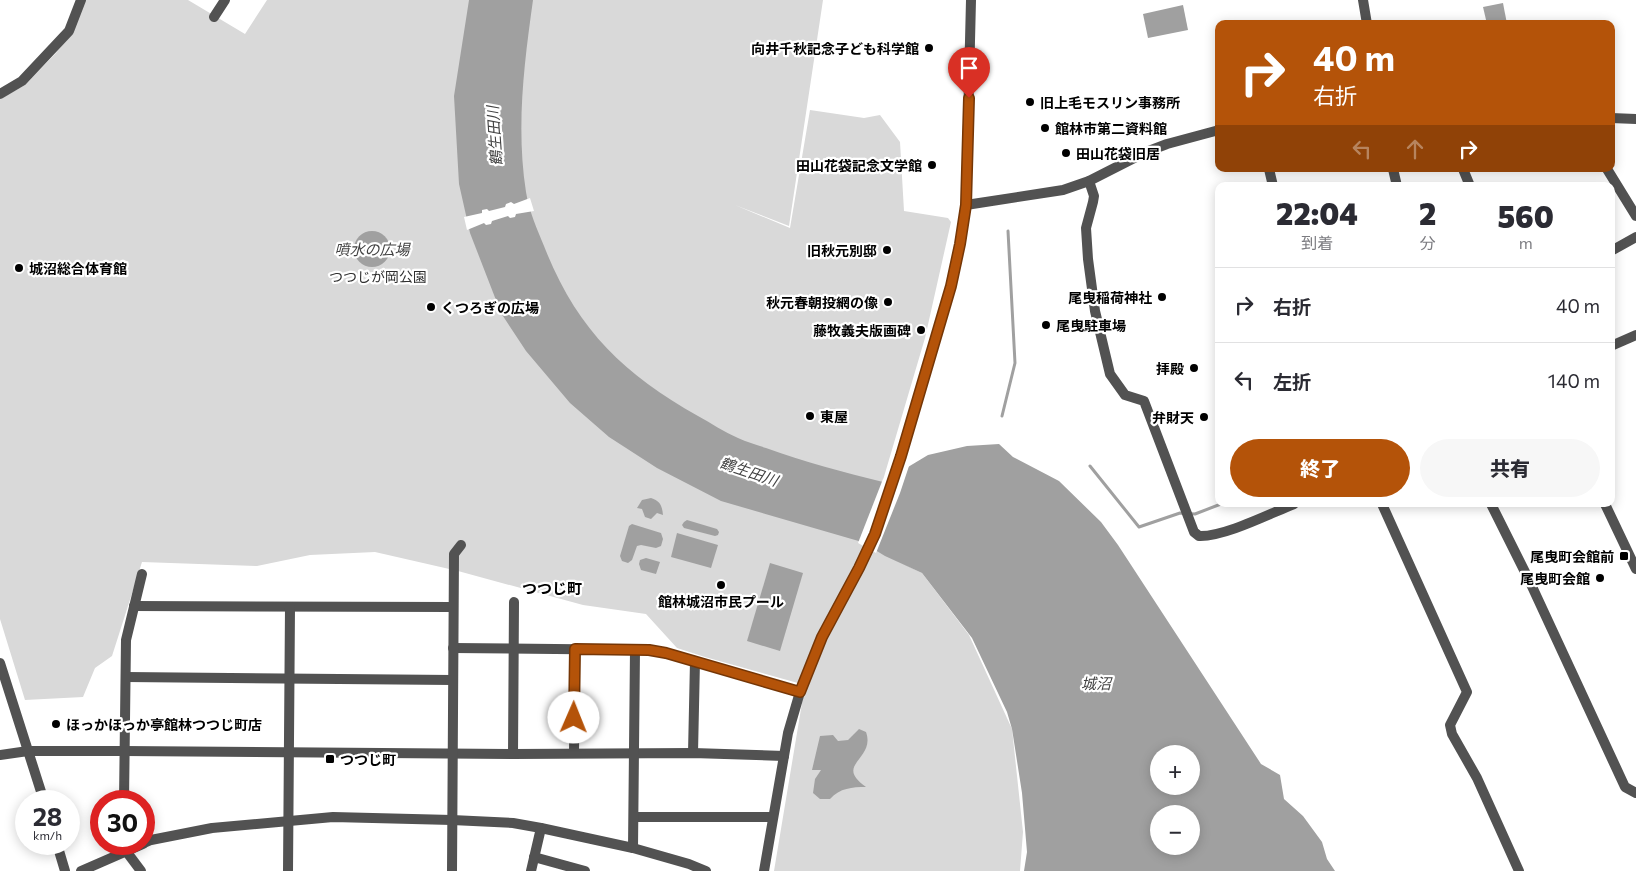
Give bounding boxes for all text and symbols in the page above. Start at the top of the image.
text: 40 m [1313,35,1395,78]
place label: 向井千秋記念子ども科学館 [751,40,919,57]
icon: right [1230,40,1295,105]
marker: 向井千秋記念子ども科学館 [923,42,935,54]
pin [948,47,990,98]
icon: arrive [955,54,983,82]
text: 右折 [1313,82,1357,109]
place label: 旧上毛モスリン事務所 [1040,94,1180,111]
marker: 旧上毛モスリン事務所 [1024,96,1036,108]
water label: 鶴生田川 [483,103,505,167]
place label: 館林市第二資料館 [1055,120,1167,137]
marker: 館林市第二資料館 [1039,122,1051,134]
icon: left [1348,135,1376,163]
icon: ahead [1401,135,1429,163]
icon: right [1454,135,1482,163]
place label: 田山花袋旧居 [1076,145,1160,162]
marker: 田山花袋旧居 [1060,147,1072,159]
place label: 田山花袋記念文学館 [796,157,922,174]
marker: 田山花袋記念文学館 [926,159,938,171]
text: 22:04 [1276,194,1358,231]
text: 2 [1419,194,1436,231]
text: 560 [1497,197,1554,234]
text: 到着 [1301,233,1333,252]
text: 分 [1420,233,1436,252]
text: m [1519,233,1533,252]
water label: 噴水の広場 [334,240,411,258]
place label: 旧秋元別邸 [807,242,877,259]
marker: 旧秋元別邸 [881,244,893,256]
place label: 城沼総合体育館 [29,260,127,277]
marker: 城沼総合体育館 [13,262,25,274]
park label: つつじが岡公園 [329,268,427,285]
place label: 尾曳稲荷神社 [1068,289,1152,306]
marker: 尾曳稲荷神社 [1156,291,1168,303]
icon: right [1230,291,1258,319]
place label: 秋元春朝投網の像 [766,294,878,311]
text: 40 m [1556,294,1600,317]
text: 右折 [1273,295,1311,318]
marker: 秋元春朝投網の像 [882,296,894,308]
place label: くつろぎの広場 [441,299,539,316]
marker: くつろぎの広場 [425,301,437,313]
place label: 尾曳駐車場 [1056,317,1126,334]
marker: 尾曳駐車場 [1040,319,1052,331]
place label: 藤牧義夫版画碑 [813,322,911,339]
marker: 藤牧義夫版画碑 [915,324,927,336]
place label: 拝殿 [1156,360,1184,377]
marker: 拝殿 [1188,362,1200,374]
icon: left [1230,366,1258,394]
text: 140 m [1548,369,1600,392]
text: 左折 [1273,370,1311,393]
place label: 東屋 [820,408,848,425]
place label: 弁財天 [1152,409,1194,426]
marker: 東屋 [804,410,816,422]
marker: 弁財天 [1198,411,1210,423]
button: 終了 [1230,439,1410,497]
button: 共有 [1420,439,1600,497]
water label: 鶴生田川 [718,453,782,490]
place label: 尾曳町会館前 [1530,548,1614,565]
marker: 尾曳町会館前 [1618,550,1630,562]
place label: 尾曳町会館 [1520,570,1590,587]
marker: 尾曳町会館 [1594,572,1606,584]
district label: つつじ町 [522,579,582,597]
marker: 館林城沼市民プール [715,579,727,591]
place label: 館林城沼市民プール [658,593,784,610]
water label: 城沼 [1081,674,1113,692]
position arrow [547,691,599,743]
place label: ほっかほっか亭館林つつじ町店 [66,716,262,733]
marker: ほっかほっか亭館林つつじ町店 [50,718,62,730]
map controls [1150,745,1200,855]
button: + [1150,745,1200,795]
place label: つつじ町 [340,751,396,768]
marker: つつじ町 [324,753,336,765]
speed limit sign: 30 [90,790,155,855]
text: 28 [33,801,62,831]
button: − [1150,805,1200,855]
text: km/h [33,828,62,842]

